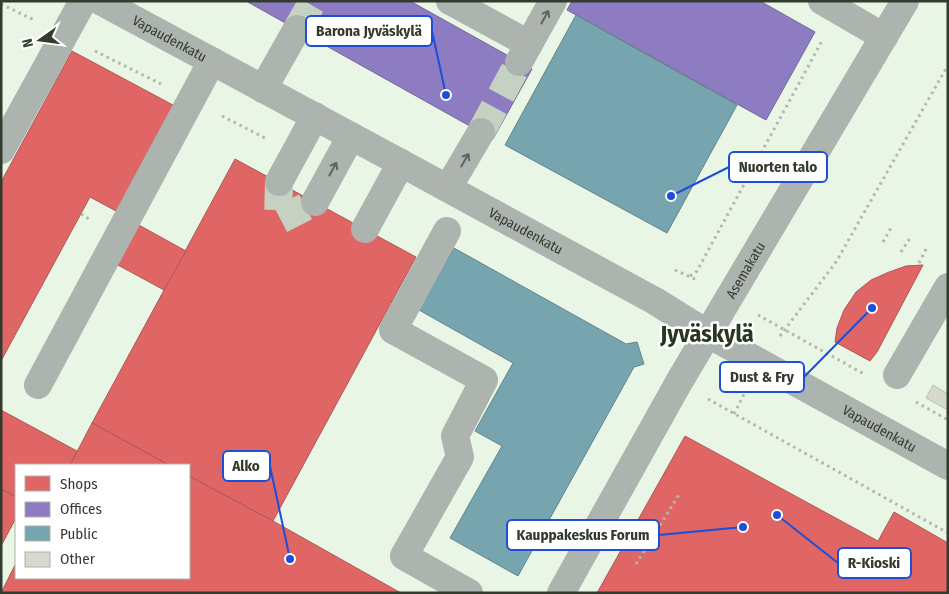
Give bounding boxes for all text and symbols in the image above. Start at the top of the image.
one-way arrow [540,9,550,24]
street label: Vapaudenkatu [129,12,209,66]
north arrow [15,15,65,65]
callout: Barona Jyväskylä [306,16,432,46]
text: Barona Jyväskylä [316,22,422,40]
text: N [19,37,37,49]
callout: Nuorten talo [729,152,827,182]
one-way arrow [460,153,470,168]
text: Nuorten talo [739,158,817,176]
one-way arrow [328,161,338,176]
street label: Vapaudenkatu [486,204,566,258]
street label: Asemakatu [722,239,769,302]
district label: Jyväskylä [659,320,754,348]
callout: Dust & Fry [720,362,804,392]
text: Dust & Fry [730,368,795,386]
street label: Vapaudenkatu [839,402,919,456]
callout: Alko [223,451,270,481]
text: Alko [231,457,260,475]
legend [15,464,190,579]
text: Shops [60,475,98,493]
text: Offices [60,500,102,518]
callout: Kauppakeskus Forum [507,520,659,550]
text: Public [60,525,98,543]
text: Kauppakeskus Forum [517,526,649,544]
callout: R-Kioski [838,548,911,578]
text: Other [60,550,96,568]
text: R-Kioski [848,554,900,572]

